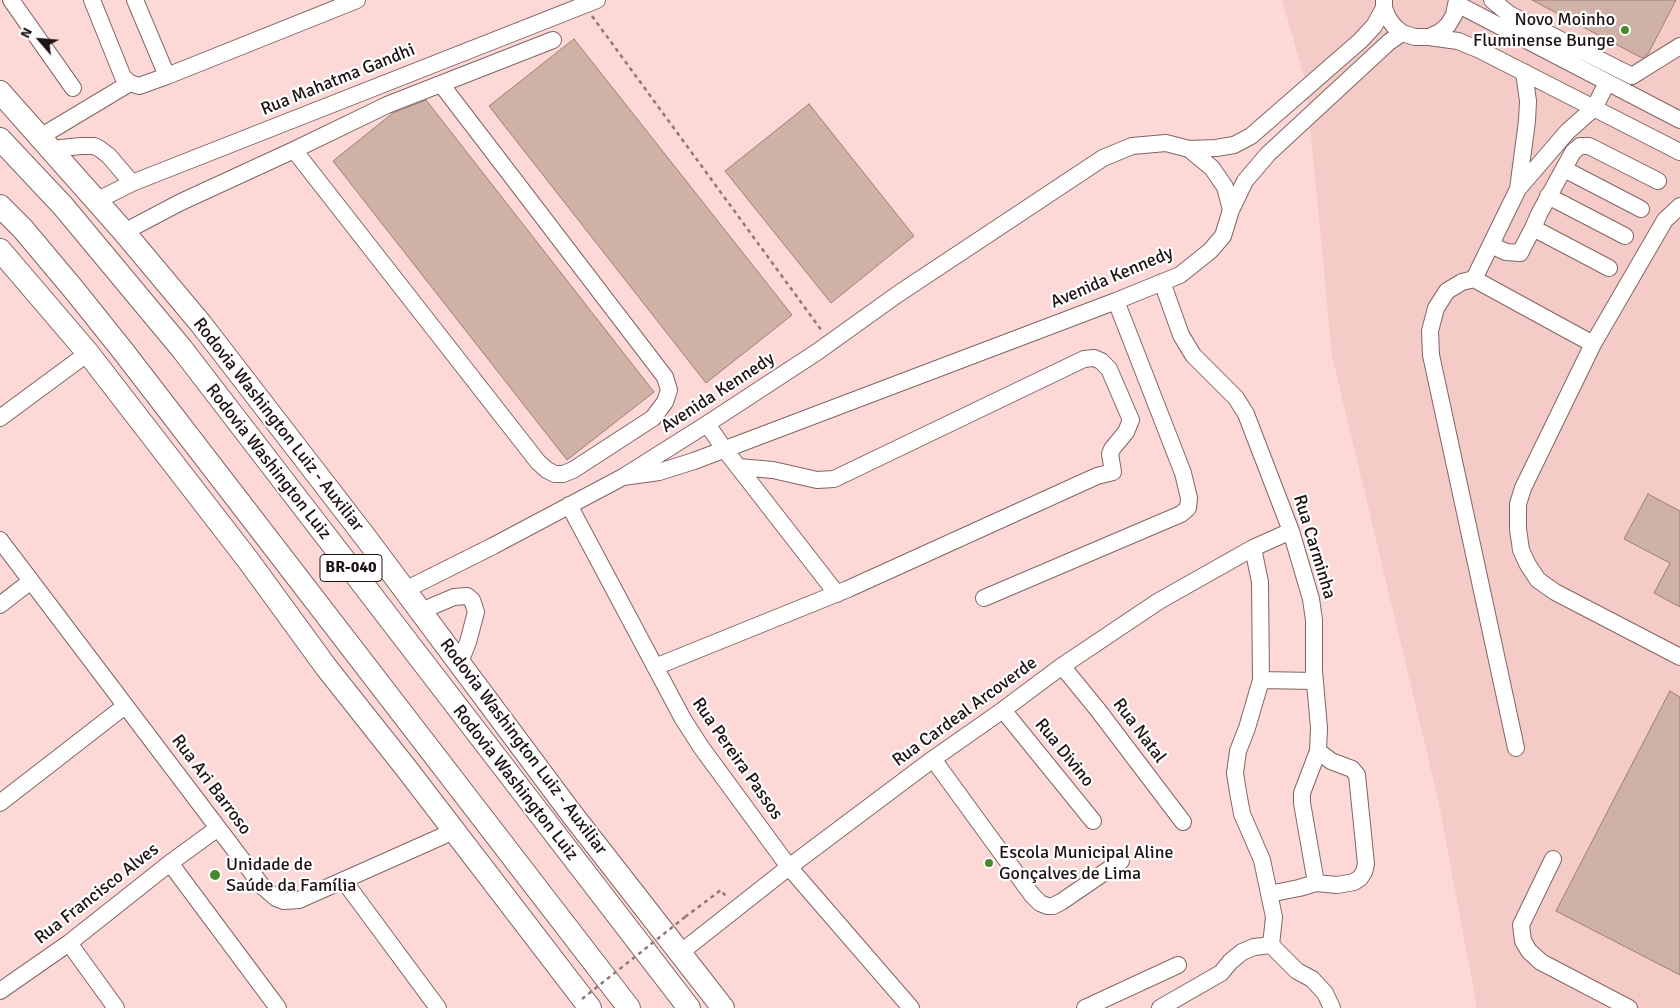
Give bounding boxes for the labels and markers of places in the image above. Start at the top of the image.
place label: Novo Moinho Fluminense Bunge [1473,9,1615,52]
marker: Novo Moinho Fluminense Bunge [1619,24,1631,36]
place label: Escola Municipal Aline Gonçalves de Lima [999,842,1173,884]
place label: Unidade de Saúde da Família [226,854,356,896]
marker: Escola Municipal Aline Gonçalves de Lima [983,857,995,869]
marker: Unidade de Saúde da Família [208,868,222,882]

